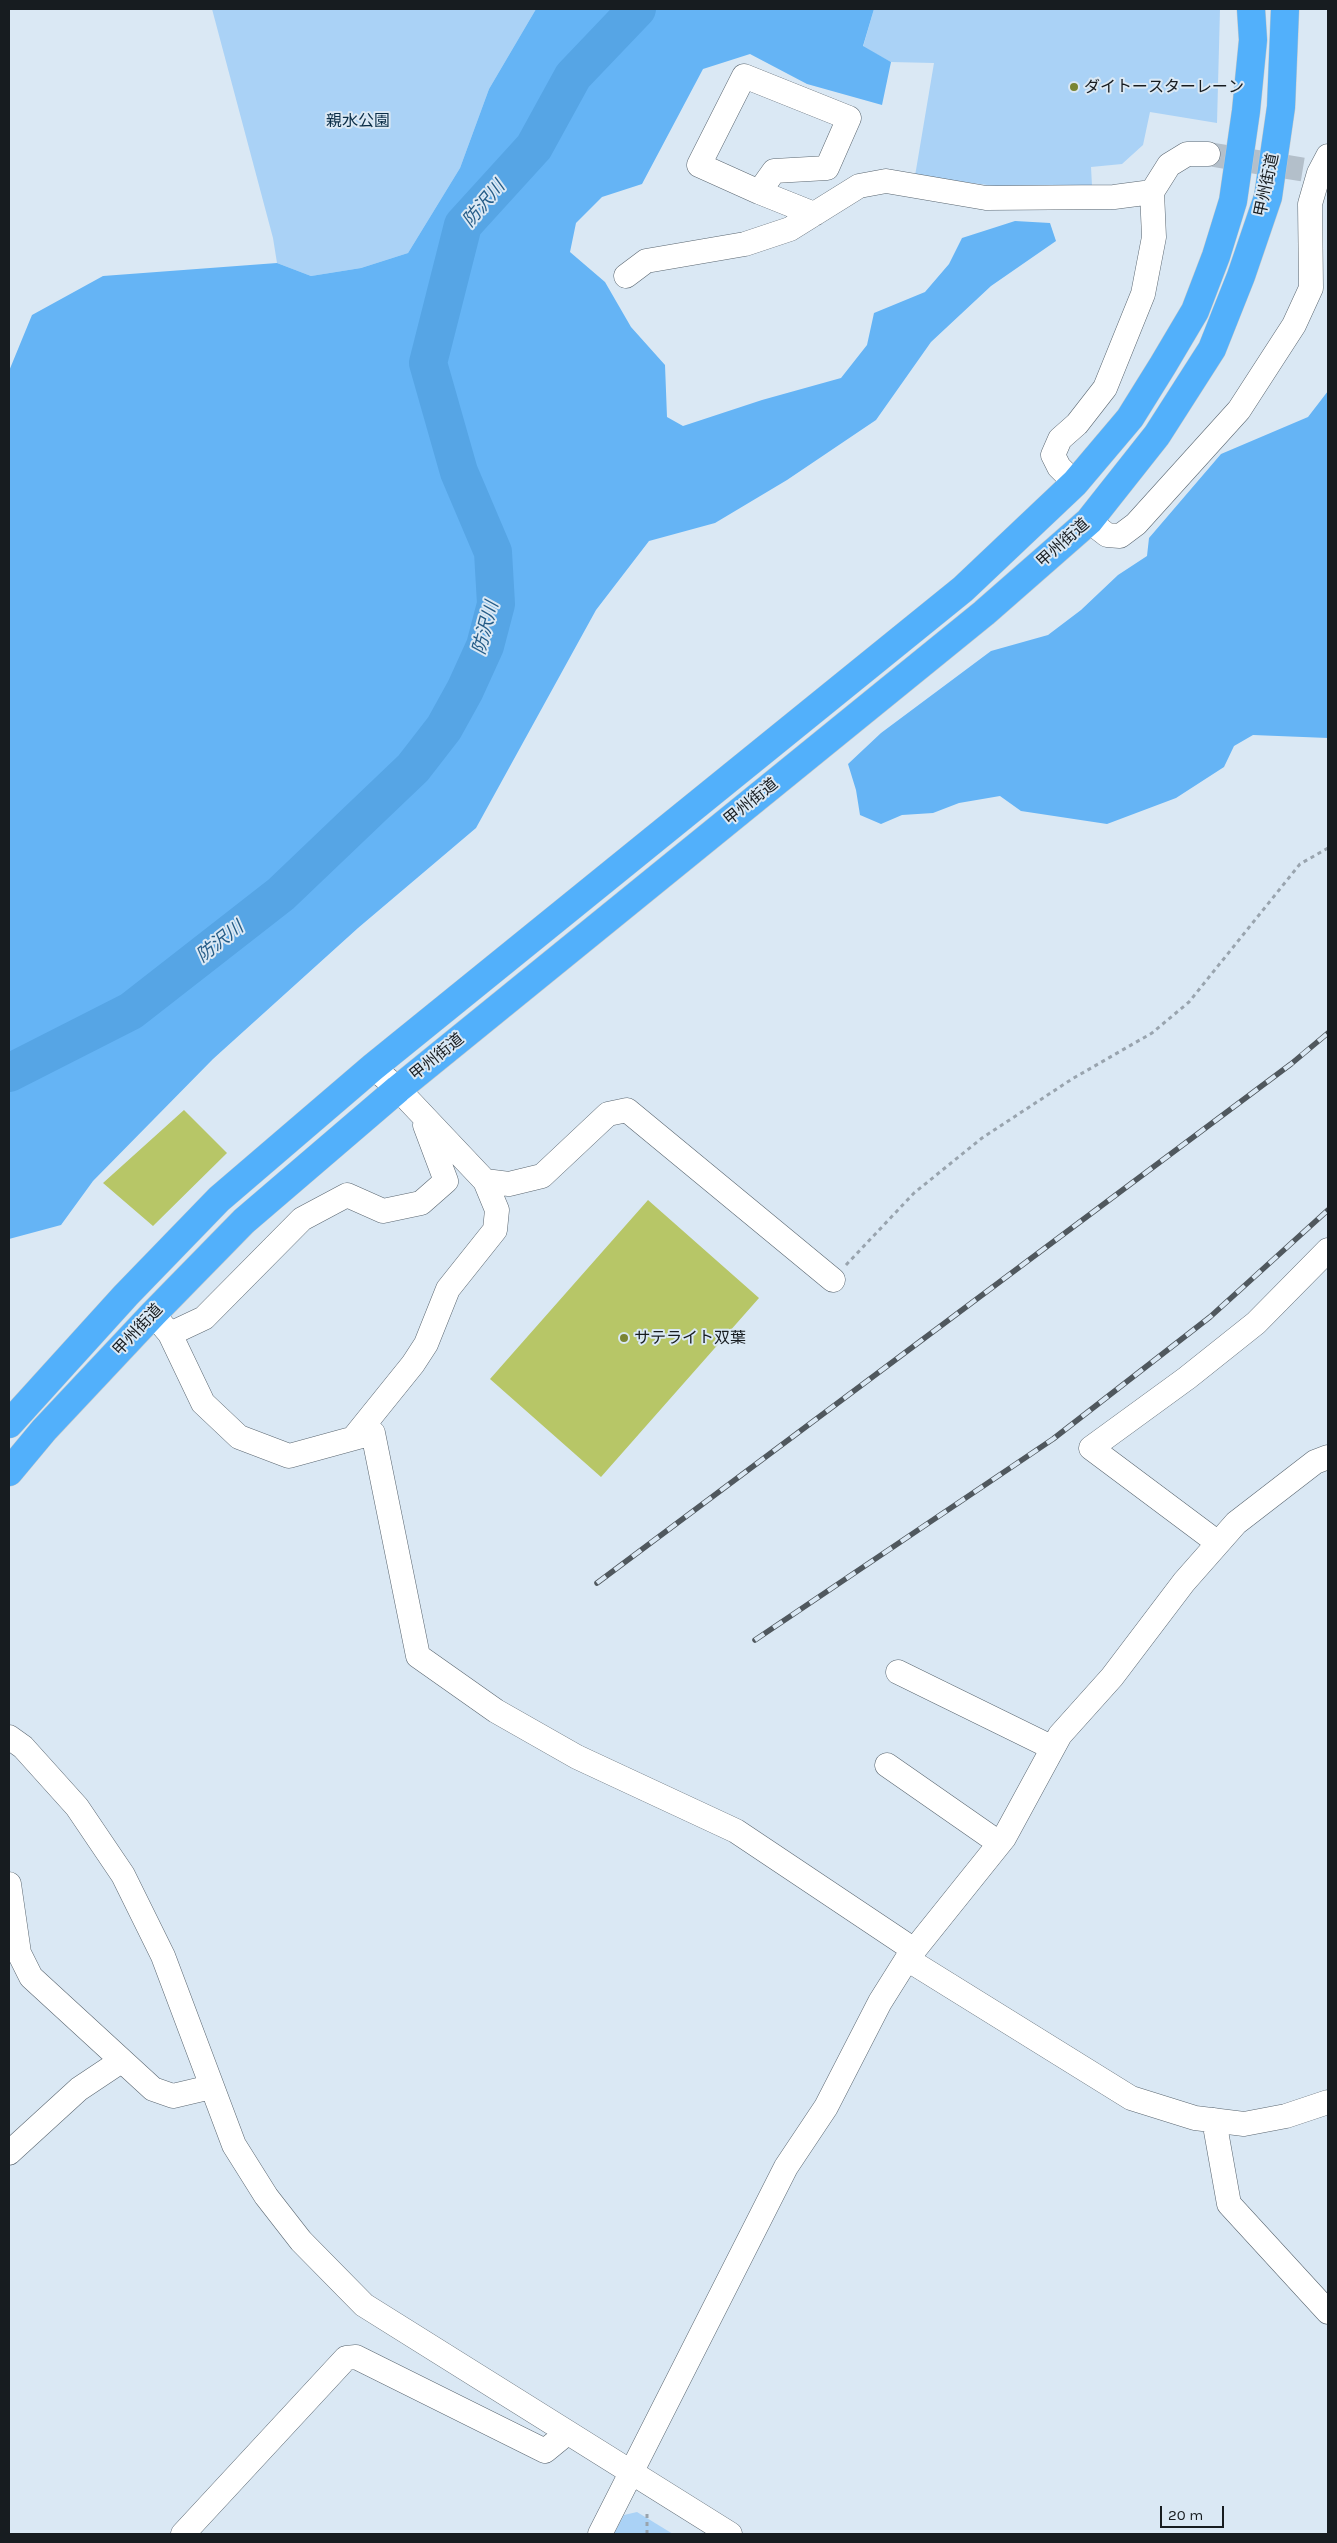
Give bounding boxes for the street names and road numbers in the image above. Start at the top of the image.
street label: 甲州街道 [1251,152,1283,218]
street label: 甲州街道 [1033,514,1093,572]
street label: 甲州街道 [720,774,782,830]
street label: 甲州街道 [406,1029,468,1085]
street label: 甲州街道 [109,1300,167,1360]

